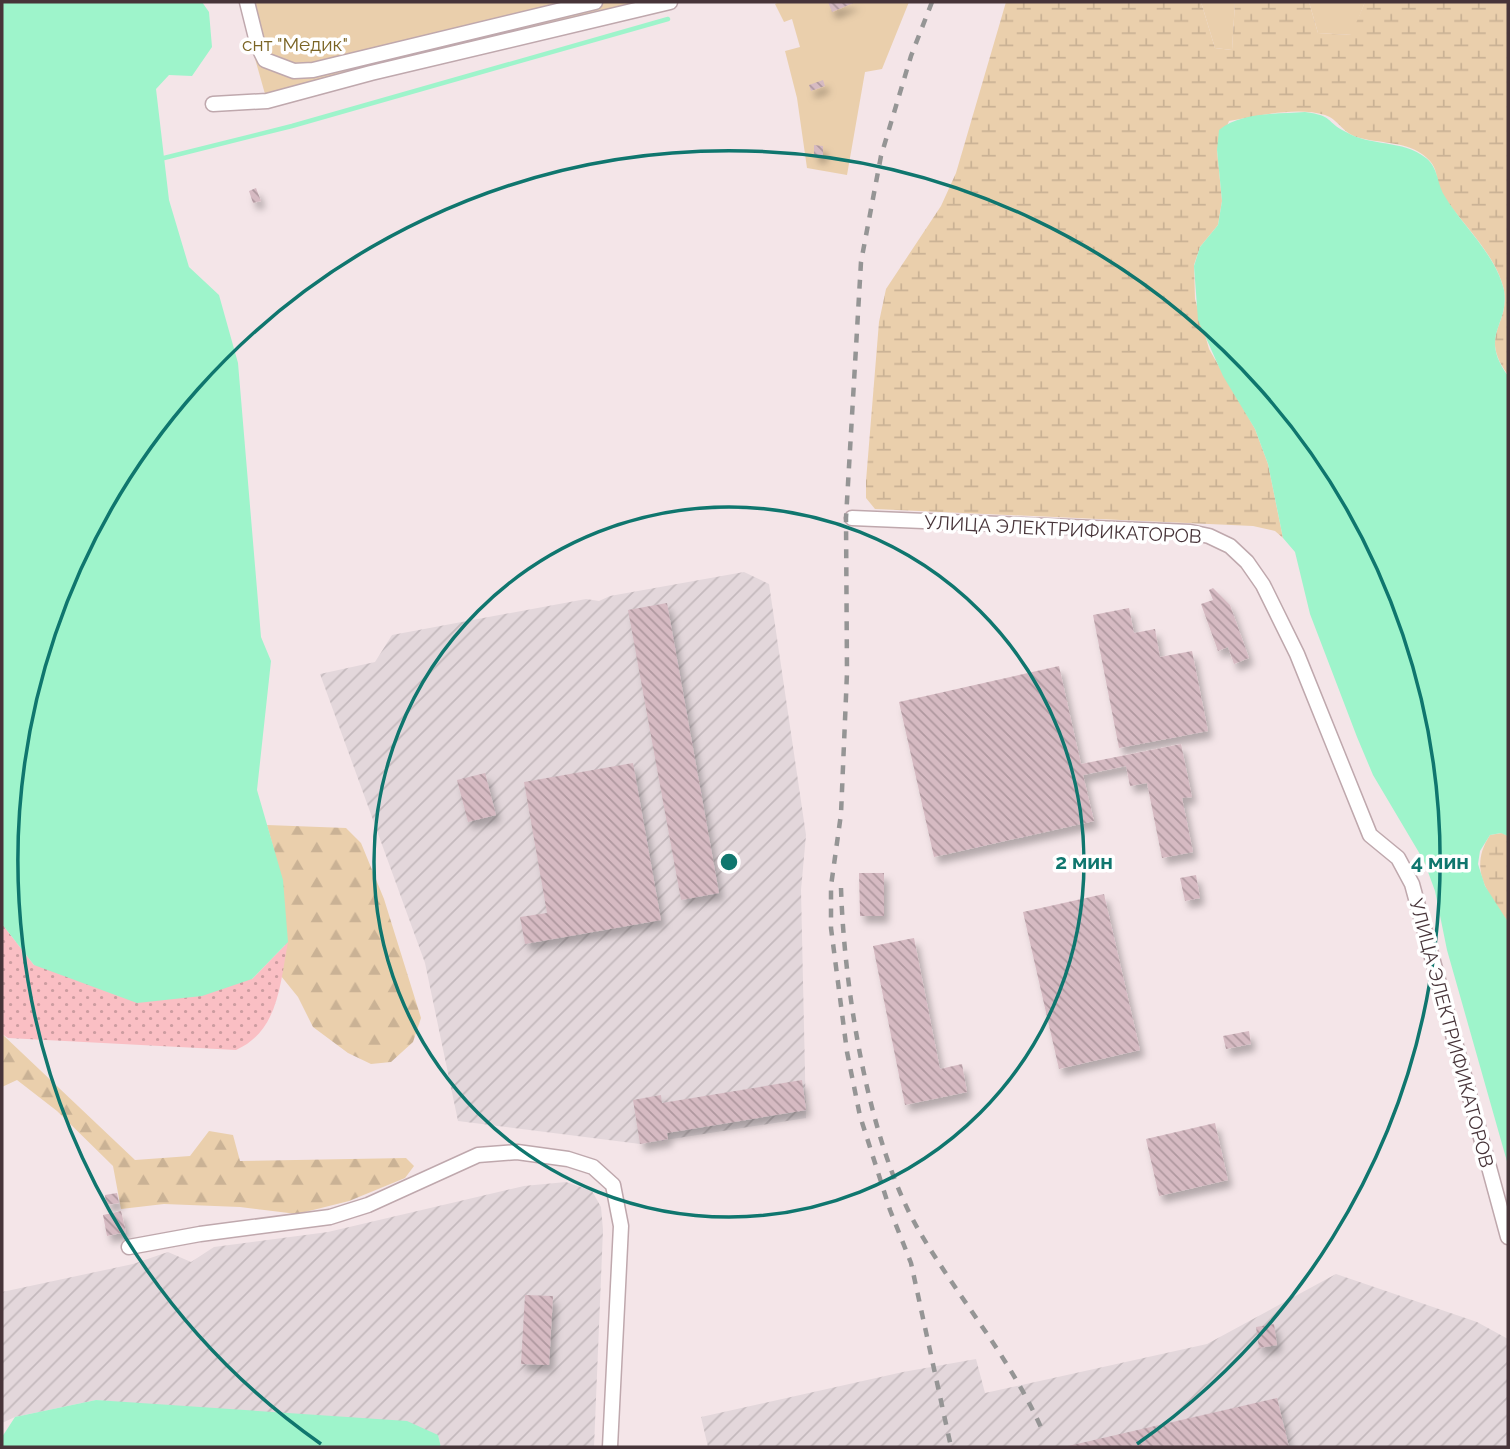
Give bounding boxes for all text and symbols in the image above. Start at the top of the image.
park label: снт "Медик" [242,33,348,55]
street label: УЛИЦА ЭЛЕКТРИФИКАТОРОВ [924,511,1202,547]
text: 2 мин [1055,849,1113,874]
text: 4 мин [1411,849,1469,874]
centre of rings [717,850,741,874]
street label: УЛИЦА ЭЛЕКТРИФИКАТОРОВ [1405,896,1499,1170]

